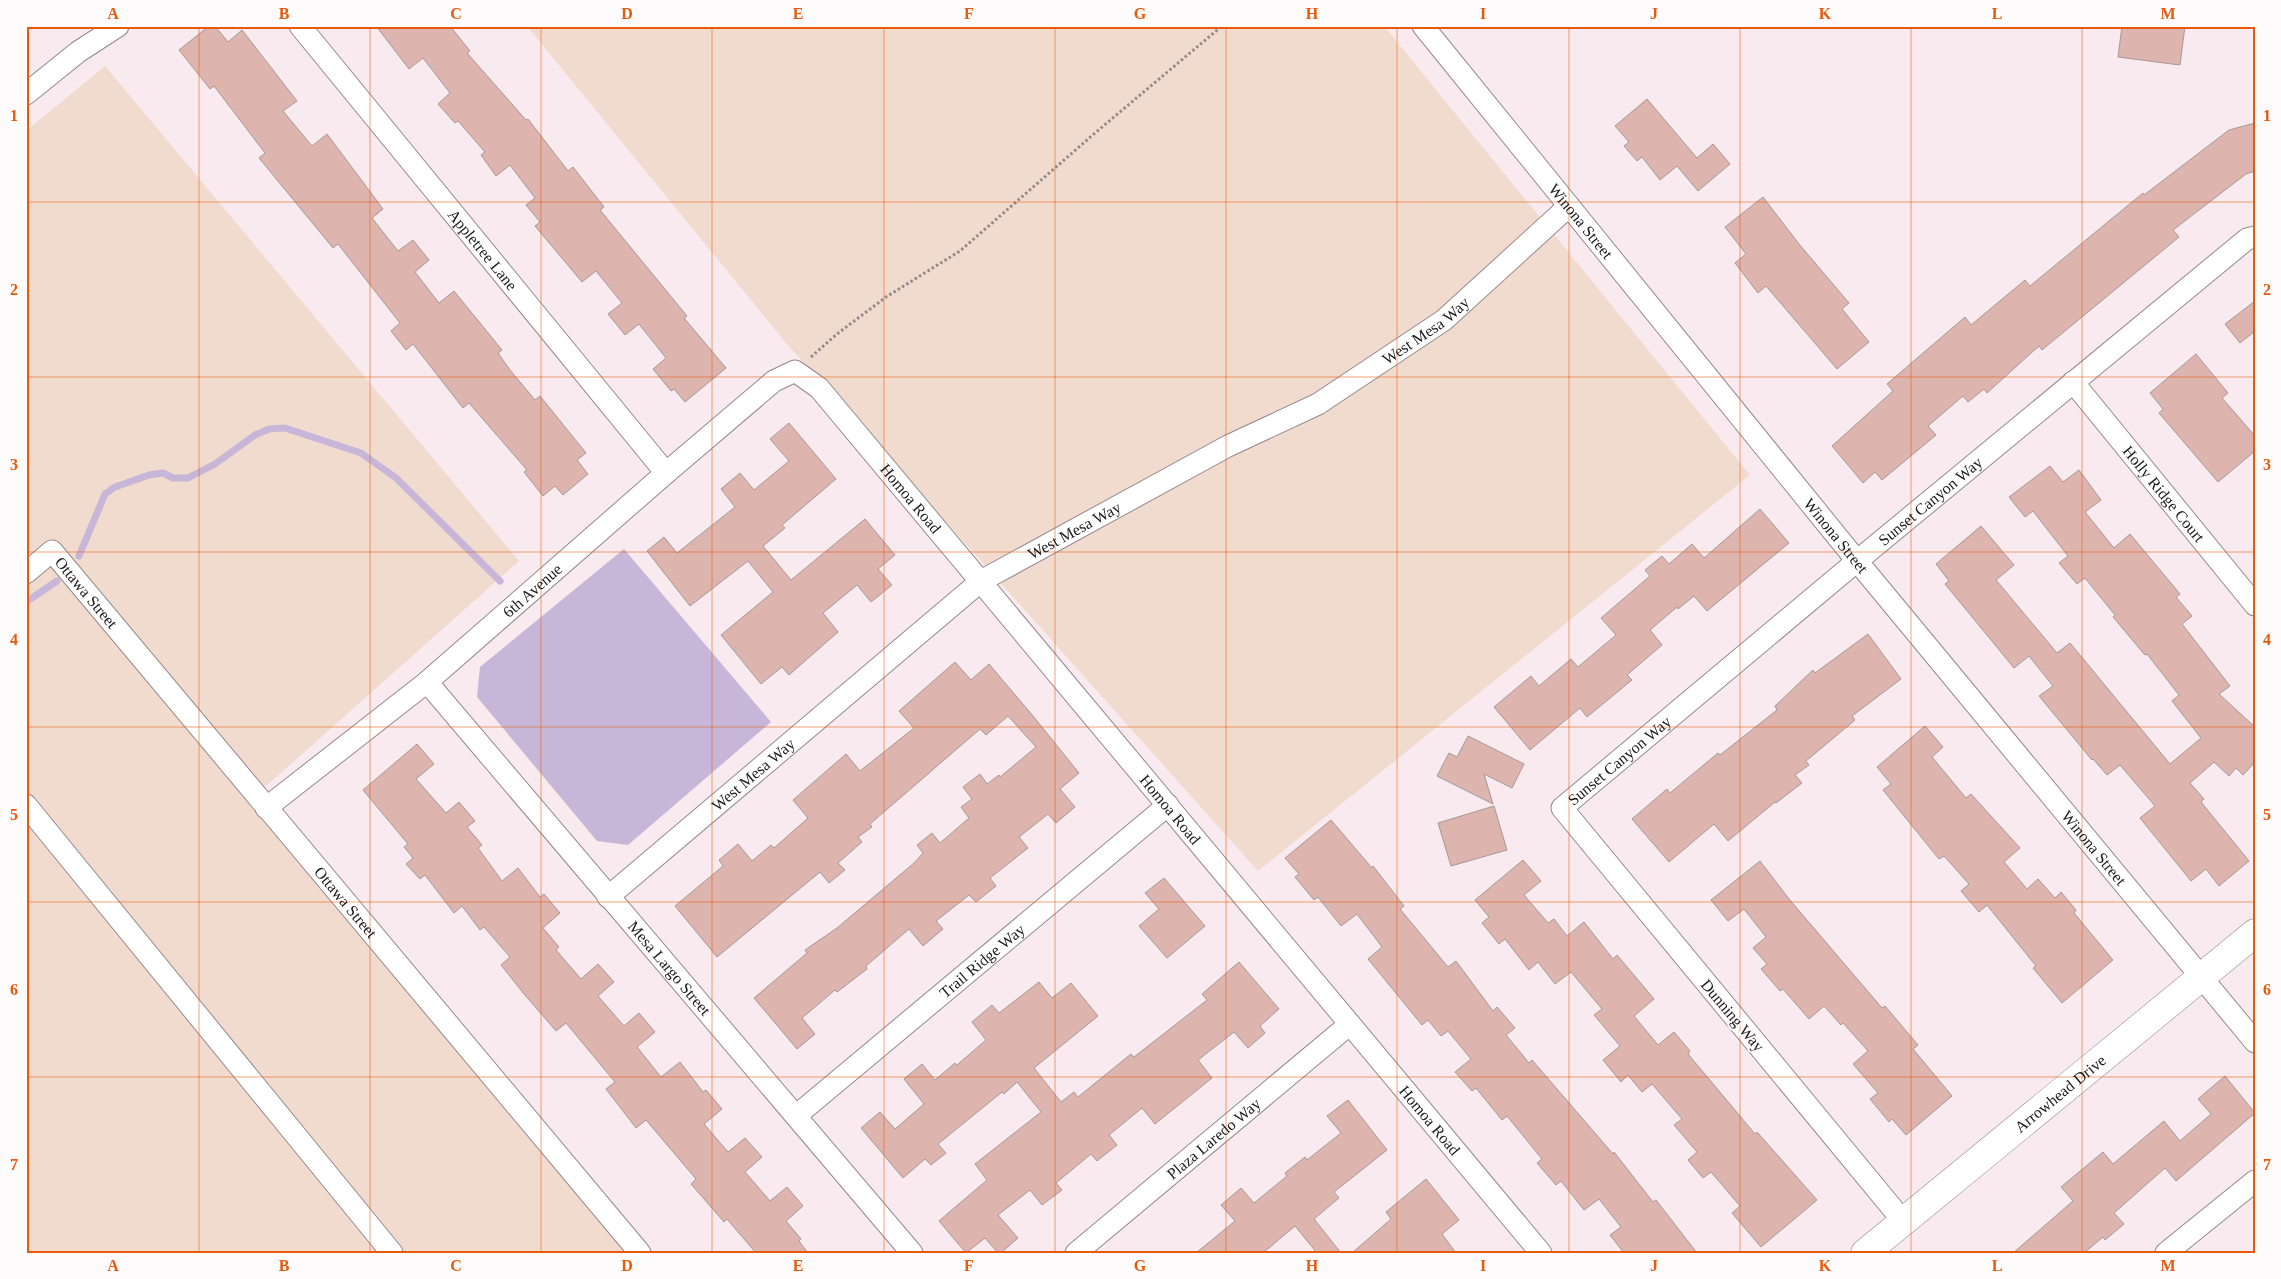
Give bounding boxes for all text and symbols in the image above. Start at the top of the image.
text: A [107,5,119,22]
text: B [279,5,290,22]
text: C [450,5,462,22]
text: D [621,5,633,22]
text: E [793,5,803,22]
text: F [964,5,974,22]
text: G [1134,5,1147,22]
text: H [1306,5,1319,22]
text: I [1480,5,1486,22]
text: J [1650,5,1658,22]
text: K [1819,5,1832,22]
text: L [1992,5,2002,22]
text: M [2160,5,2176,22]
text: 1 [10,107,18,124]
text: 1 [2263,107,2271,124]
street label: Winona Street [1545,180,1616,263]
street label: Appletree Lane [445,206,521,294]
text: 2 [10,281,18,298]
text: 2 [2263,281,2271,298]
street label: West Mesa Way [1379,294,1473,368]
street label: Holly Ridge Court [2119,442,2208,546]
street label: Sunset Canyon Way [1875,453,1986,549]
text: 3 [10,456,18,473]
text: 3 [2263,456,2271,473]
street label: Homoa Road [877,460,944,537]
street label: Winona Street [1800,495,1872,577]
street label: West Mesa Way [1025,498,1124,563]
street label: Ottawa Street [52,554,121,632]
street label: 6th Avenue [500,560,565,621]
text: 4 [10,631,18,648]
text: 4 [2263,631,2271,648]
street label: Sunset Canyon Way [1564,713,1675,809]
street label: West Mesa Way [709,735,799,814]
street label: Homoa Road [1136,771,1204,847]
text: 5 [10,806,18,823]
text: 5 [2263,806,2271,823]
street label: Winona Street [2058,807,2130,889]
street label: Ottawa Street [311,863,381,942]
street label: Mesa Largo Street [625,918,714,1019]
street label: Trail Ridge Way [936,921,1029,1001]
street label: Dunning Way [1697,976,1768,1055]
text: 6 [10,981,18,998]
text: 6 [2263,981,2271,998]
street label: Arrowhead Drive [2011,1051,2109,1136]
street label: Homoa Road [1396,1082,1463,1158]
street label: Plaza Laredo Way [1163,1095,1265,1183]
text: 7 [10,1156,18,1173]
text: 7 [2263,1156,2271,1173]
text: A [107,1257,119,1274]
text: B [279,1257,290,1274]
text: C [450,1257,462,1274]
text: D [621,1257,633,1274]
text: E [793,1257,803,1274]
text: F [964,1257,974,1274]
text: G [1134,1257,1147,1274]
text: H [1306,1257,1319,1274]
text: I [1480,1257,1486,1274]
text: J [1650,1257,1658,1274]
text: K [1819,1257,1832,1274]
text: L [1992,1257,2002,1274]
text: M [2160,1257,2176,1274]

